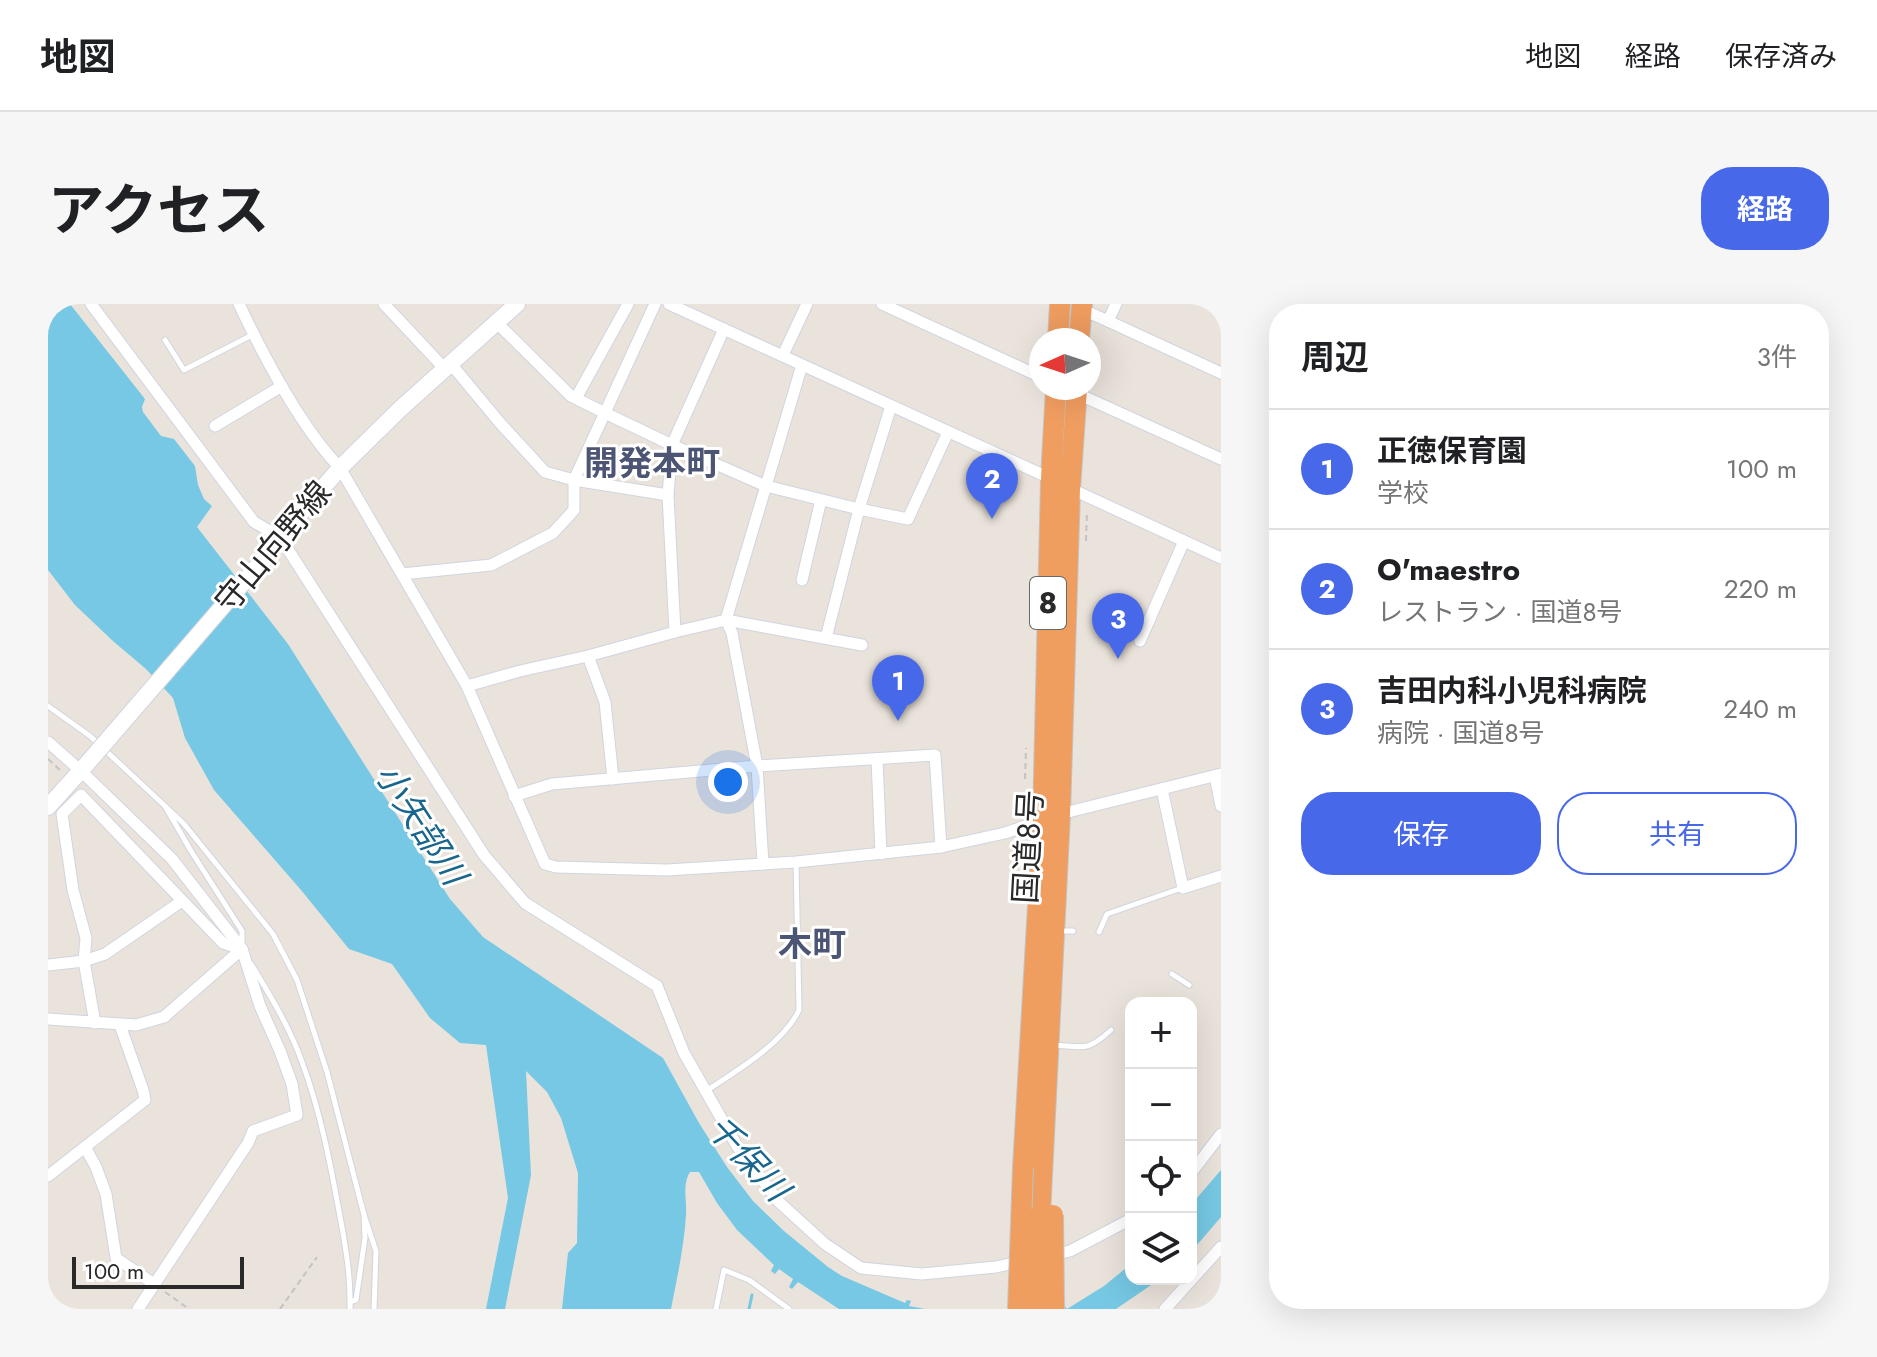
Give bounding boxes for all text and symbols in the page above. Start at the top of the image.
text: 地図 [40,29,116,84]
text: 地図 [1525,36,1581,77]
text: 経路 [1625,36,1681,77]
text: 保存済み [1725,36,1837,77]
button: 経路 [1701,167,1829,250]
text: アクセス [48,170,269,251]
north arrow [1029,328,1101,400]
text: 周辺 [1301,333,1369,382]
text: 3件 [1757,338,1797,376]
text: 正徳保育園 [1377,429,1527,472]
district label: 開発本町 [584,439,720,488]
text: 1 [1320,450,1334,488]
text: 100 m [1726,450,1797,488]
pin: 2 [966,453,1018,519]
street label: 守山向野線 [204,471,342,623]
text: 学校 [1377,474,1429,512]
text: O'maestro [1377,548,1520,591]
text: 2 [1318,570,1336,608]
text: 220 m [1724,570,1797,608]
road number: 8 [1030,577,1066,629]
pin: 3 [1092,593,1144,659]
text: レストラン · 国道8号 [1377,593,1623,631]
pin: 1 [872,655,924,721]
text: 吉田内科小児科病院 [1377,669,1647,712]
text: 3 [1319,690,1335,728]
text: 240 m [1723,690,1797,728]
text: 病院 · 国道8号 [1377,714,1545,752]
water label: 小矢部川 [363,754,480,897]
your location [708,762,748,802]
street label: 国道8号 [1002,789,1054,905]
button: 保存 [1301,792,1541,875]
button: 共有 [1557,792,1797,875]
district label: 木町 [778,920,846,969]
map controls [1125,997,1197,1285]
button: + [1125,997,1197,1069]
button: − [1125,1069,1197,1141]
water label: 千保川 [695,1104,802,1215]
button: locate [1125,1141,1197,1213]
button: layers [1125,1213,1197,1285]
scale bar [72,1253,244,1289]
text: 100 m [84,1255,144,1287]

